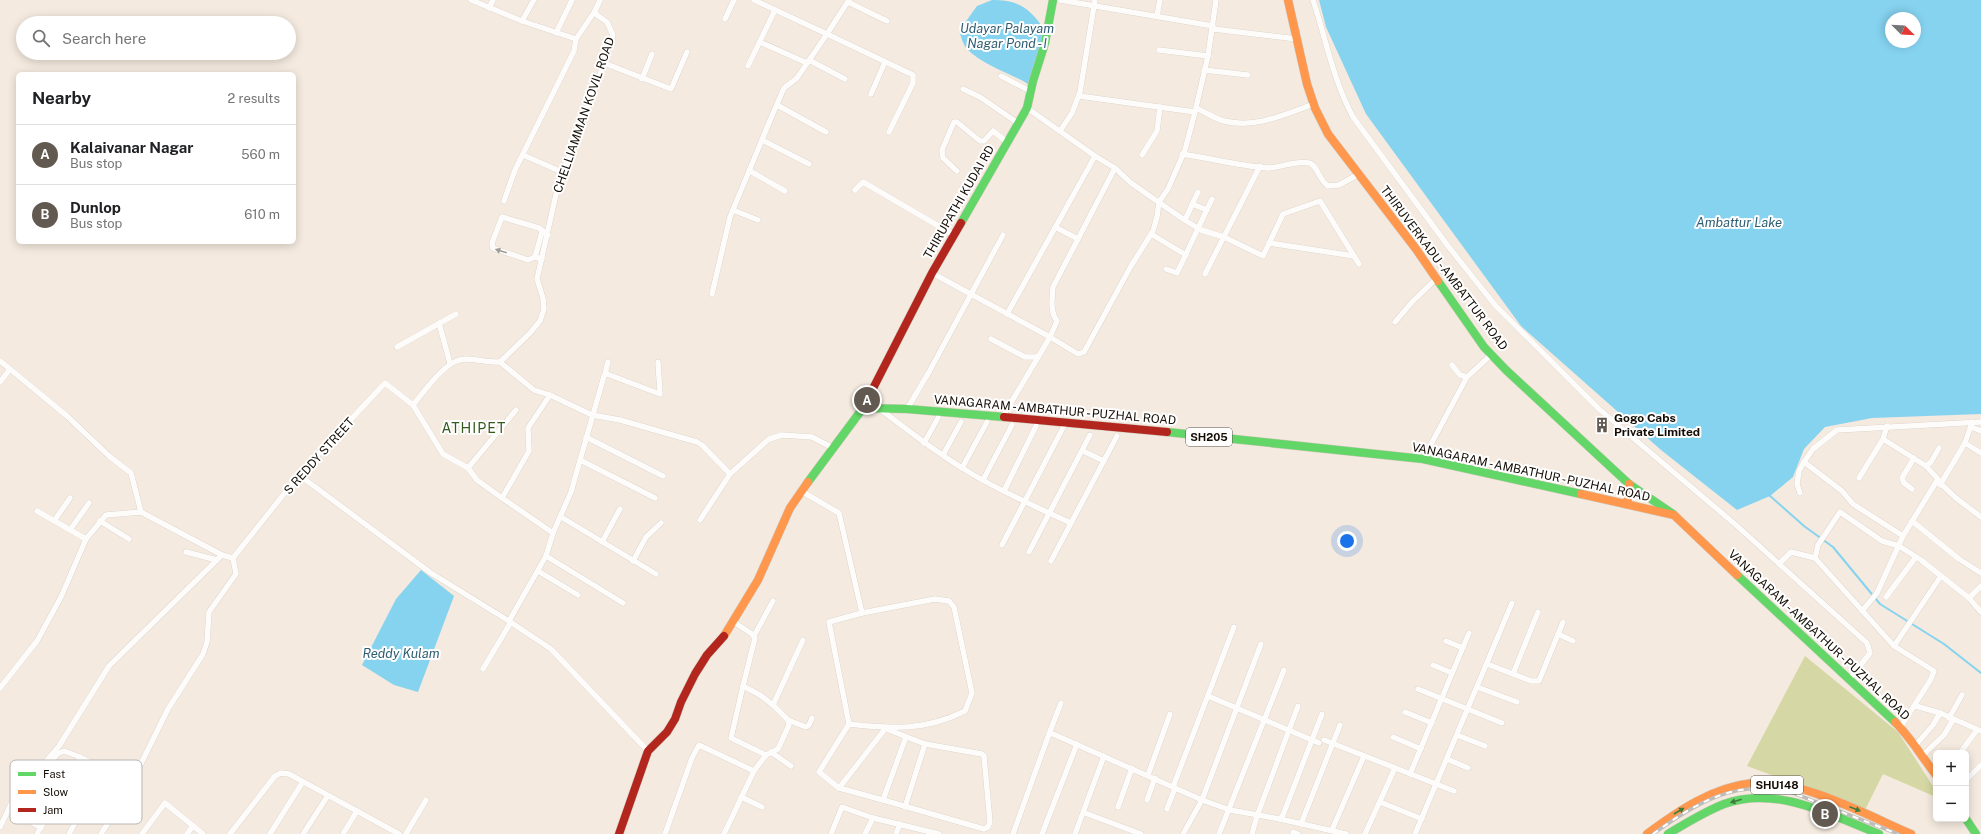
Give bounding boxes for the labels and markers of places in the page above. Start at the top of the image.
pin: A [854,385,880,415]
place label: Gogo Cabs Private Limited [1614,411,1700,439]
building icon: Gogo Cabs Private Limited [1593,416,1611,434]
pin: B [1812,799,1838,829]

